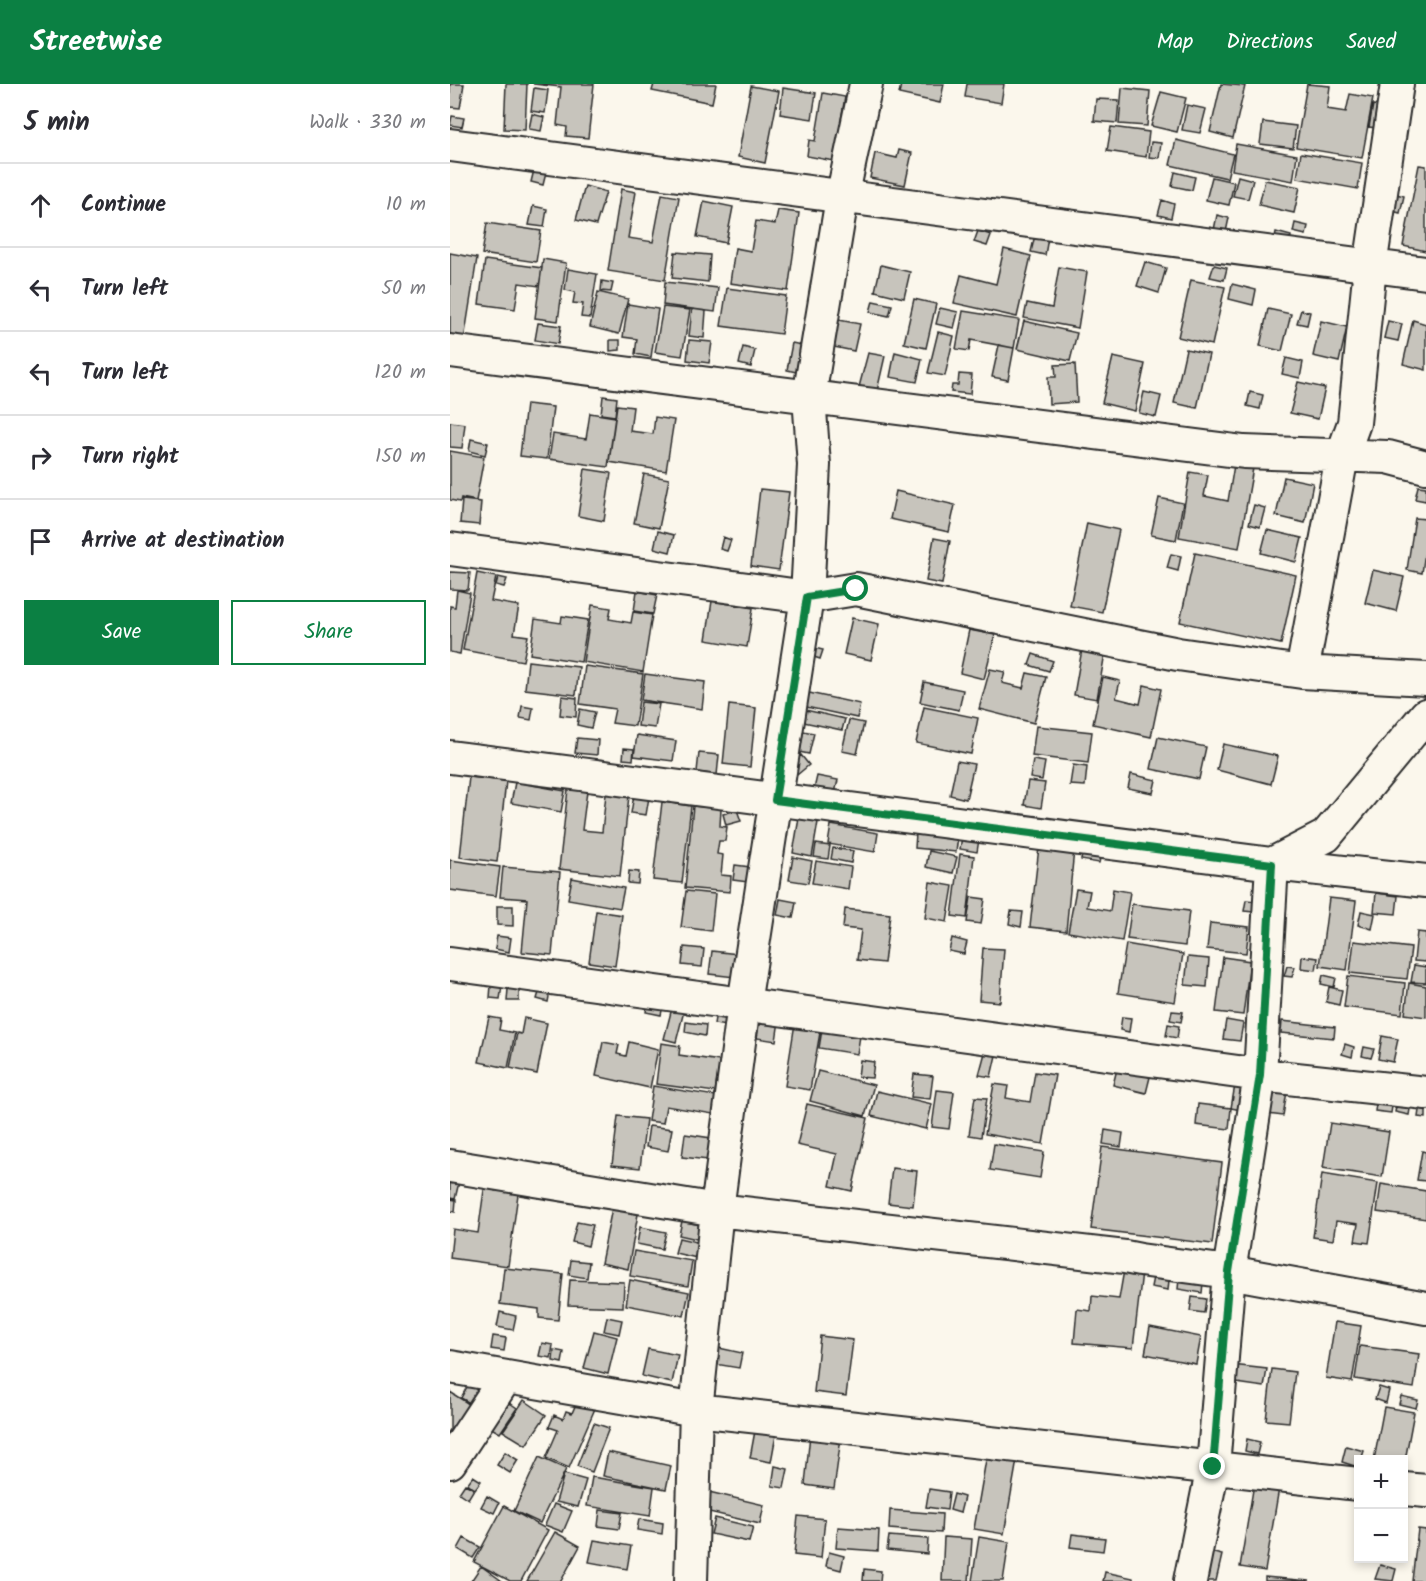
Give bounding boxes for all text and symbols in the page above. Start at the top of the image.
text: Streetwise [30,20,162,65]
text: Map [1157,26,1193,59]
text: Directions [1226,26,1313,59]
text: Saved [1346,26,1396,59]
text: 5 min [24,102,90,144]
text: Walk · 330 m [309,107,426,139]
text: Continue [81,188,166,223]
icon: ahead [24,189,57,222]
text: 10 m [386,189,426,221]
text: Turn left [81,272,168,307]
icon: left [24,273,57,306]
text: 50 m [381,273,426,305]
text: Turn left [81,356,168,391]
icon: left [24,357,57,390]
text: 120 m [374,357,426,389]
text: Turn right [81,440,179,475]
icon: right [24,441,57,474]
text: 150 m [375,441,426,473]
text: Arrive at destination [81,524,284,559]
icon: arrive [24,525,57,558]
route start [842,575,868,601]
button: Save [24,600,219,665]
button: Share [231,600,426,665]
route end [1199,1453,1225,1479]
map controls [1354,1455,1408,1563]
button: + [1354,1455,1408,1509]
button: − [1354,1509,1408,1563]

